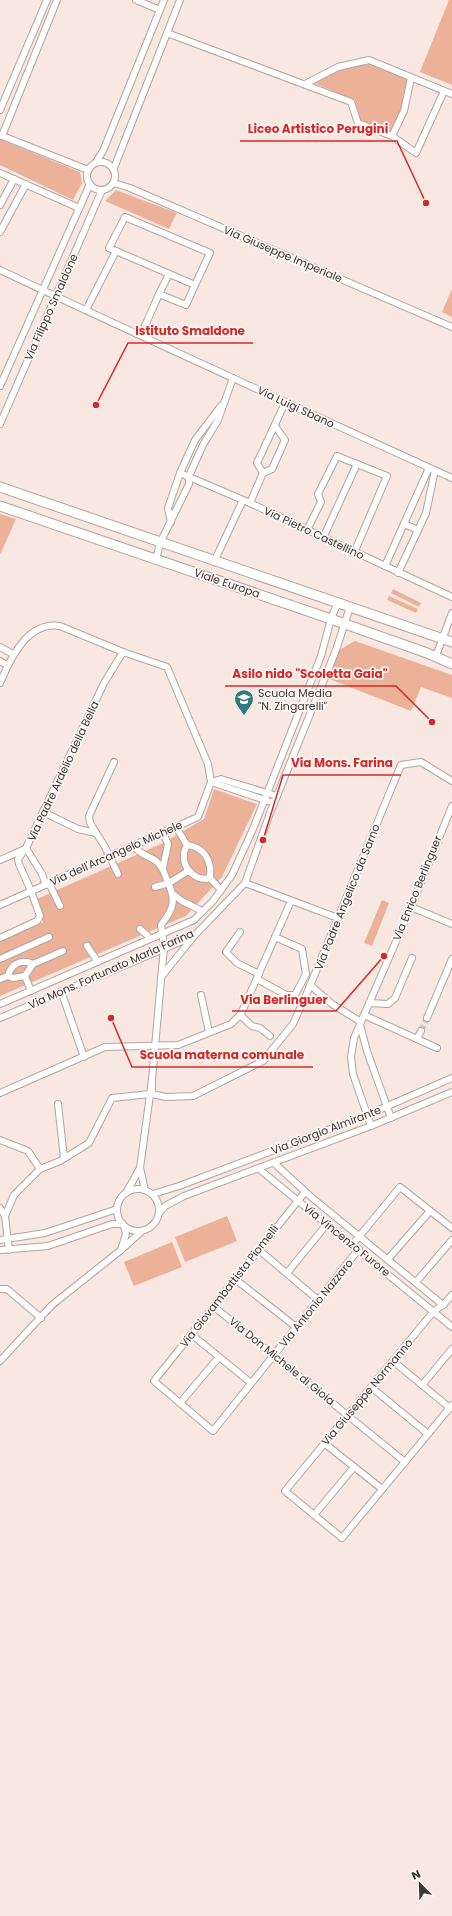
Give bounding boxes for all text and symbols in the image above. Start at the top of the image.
callout: Liceo Artistico Perugini [240,117,397,141]
text: Liceo Artistico Perugini [248,120,388,137]
street label: Via Giuseppe Imperiale [221,222,345,286]
street label: Via Filippo Smaldone [20,251,82,363]
callout: Istituto Smaldone [128,319,253,343]
text: Istituto Smaldone [135,322,245,339]
street label: Via Luigi Sbano [255,382,337,432]
street label: Via Pietro Castellino [261,503,367,563]
street label: Viale Europa [192,564,262,602]
callout: Asilo nido "Scoletta Gaia" [225,662,396,686]
text: Asilo nido "Scoletta Gaia" [232,665,388,682]
place label: Scuola Media "N. Zingarelli" [258,685,332,714]
school or university icon: Scuola Media "N. Zingarelli" [233,688,255,716]
street label: Via Padre Ardelio della Bella [23,698,103,844]
callout: Via Mons. Farina [283,751,401,775]
text: Via Mons. Farina [291,754,393,771]
street label: Via dell'Arcangelo Michele [47,816,185,890]
street label: Via Padre Angelico da Sarno [310,822,384,972]
street label: Via Enrico Berlinguer [389,833,445,943]
street label: Via Mons. Fortunato Maria Farina [26,925,196,1013]
callout: Via Berlinguer [232,987,336,1011]
text: Via Berlinguer [240,991,328,1008]
callout: Scuola materna comunale [132,1043,313,1067]
text: Scuola materna comunale [140,1046,305,1063]
street label: Via Giorgio Almirante [269,1102,383,1158]
street label: Via Vincenzo Furore [300,1200,394,1280]
street label: Via Giovambattista Piomelli [176,1221,282,1351]
street label: Via Antonio Nazzaro [275,1255,357,1351]
street label: Via Don Michele di Gioia [226,1313,338,1409]
street label: Via Giuseppe Normanno [318,1335,416,1449]
north arrow [400,1864,440,1904]
text: N [409,1866,423,1884]

